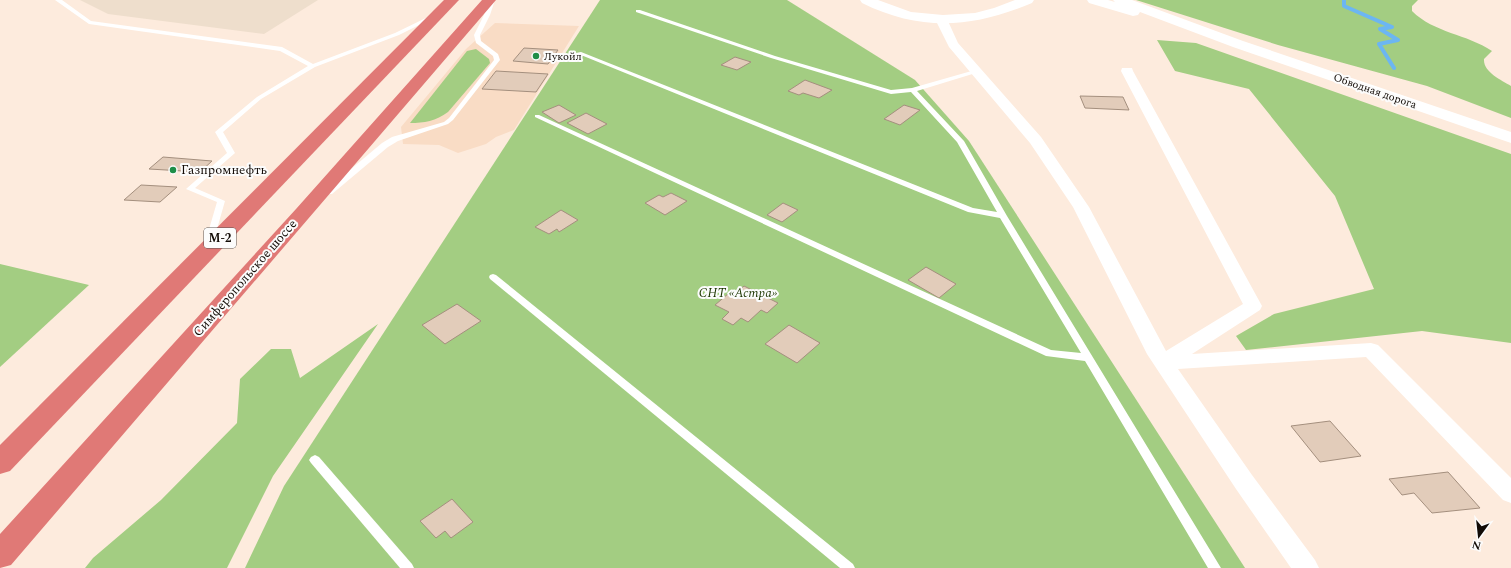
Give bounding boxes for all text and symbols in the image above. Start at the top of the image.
place label: Лукойл [544,48,582,65]
marker: Лукойл [531,51,541,61]
street label: Обводная дорога [1331,69,1420,113]
place label: Газпромнефть [181,160,268,180]
marker: Газпромнефть [168,165,178,175]
street label: Симферопольское шоссе [188,215,302,341]
road number: М-2 [204,228,236,248]
park label: СНТ «Астра» [699,283,778,303]
north arrow [1459,516,1499,556]
text: N [1470,536,1483,555]

